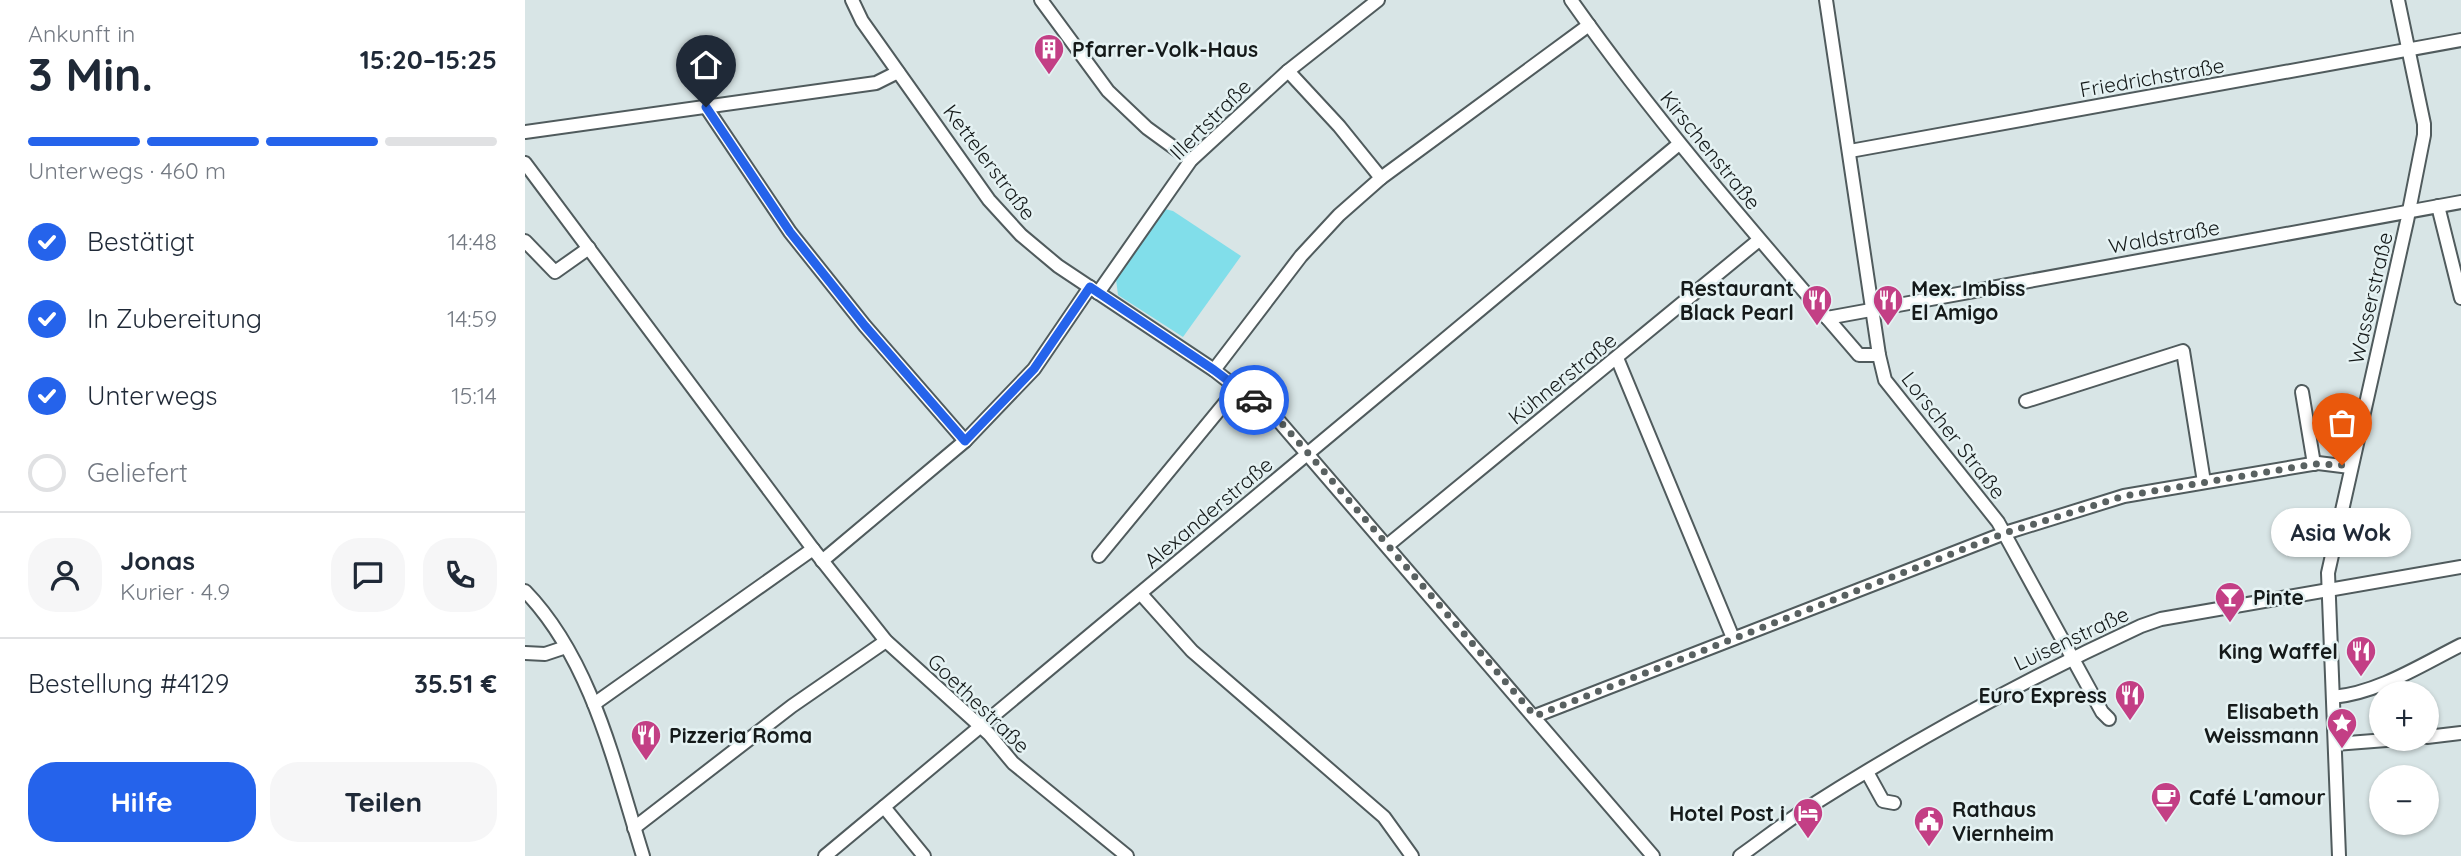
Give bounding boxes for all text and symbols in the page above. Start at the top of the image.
text: Ankunft in [28,19,135,48]
building icon: Pfarrer-Volk-Haus [1032,32,1066,76]
pin [676,35,736,107]
place label: Pfarrer-Volk-Haus [1072,36,1258,62]
text: 15:20–15:25 [360,43,497,76]
text: 3 Min. [28,45,153,103]
icon: home [687,46,725,84]
street label: Friedrichstraße [2078,51,2226,103]
street label: Illertstraße [1164,73,1256,165]
street label: Kirschenstraße [1655,85,1767,215]
street label: Kettelerstraße [938,99,1042,225]
text: Unterwegs · 460 m [28,156,226,185]
street label: Waldstraße [2106,213,2222,259]
icon: check [28,223,66,261]
text: Bestätigt [87,225,195,258]
text: 14:48 [448,227,497,256]
street label: Wasserstraße [2342,230,2398,366]
place label: Restaurant Black Pearl [1680,275,1794,325]
place label: Mex. Imbiss El Amigo [1911,275,2025,325]
restaurant icon: Restaurant Black Pearl [1800,283,1834,327]
restaurant icon: Mex. Imbiss El Amigo [1871,283,1905,327]
icon: check [28,300,66,338]
text: In Zubereitung [87,302,262,335]
text: 14:59 [447,304,497,333]
street label: Kühnerstraße [1503,326,1621,430]
courier [1219,365,1289,435]
street label: Lorscher Straße [1896,366,2012,504]
icon: check [28,377,66,415]
text: Unterwegs [87,379,218,412]
text: 15:14 [451,381,497,410]
icon: car [1235,381,1273,419]
pin [2312,393,2372,465]
icon: bag [2323,404,2361,442]
street label: Alexanderstraße [1138,451,1278,573]
text: Geliefert [87,456,188,489]
callout: Asia Wok [2272,507,2412,556]
text: Asia Wok [2291,518,2391,547]
button: person [28,538,102,612]
button: chat [331,538,405,612]
button: phone [423,538,497,612]
text: Jonas [120,544,195,577]
text: Kurier · 4.9 [120,577,230,606]
bar icon: Pinte [2213,580,2247,624]
place label: Pinte [2253,584,2304,610]
street label: Luisenstraße [2009,600,2133,676]
restaurant icon: King Waffel [2344,634,2378,678]
place label: King Waffel [2218,638,2338,664]
street label: Goethestraße [922,648,1036,758]
text: Bestellung #4129 [28,667,229,700]
text: 35.51 € [414,667,497,700]
restaurant icon: Euro Express [2113,678,2147,722]
map controls [2369,681,2439,835]
button: + [2369,681,2439,751]
place label: Euro Express [1979,682,2107,708]
place label: Elisabeth Weissmann [2204,698,2319,748]
place icon: Elisabeth Weissmann [2325,706,2359,750]
restaurant icon: Pizzeria Roma [629,718,663,762]
place label: Pizzeria Roma [669,722,812,748]
button: Hilfe [28,762,256,842]
button: Teilen [270,762,497,842]
button: − [2369,765,2439,835]
cafe icon: Café L'amour [2149,780,2183,824]
place label: Café L'amour [2189,784,2326,810]
hotel icon: Hotel Post i [1791,796,1825,840]
place label: Rathaus Viernheim [1952,796,2054,846]
place label: Hotel Post i [1669,800,1785,826]
public building icon: Rathaus Viernheim [1912,804,1946,848]

